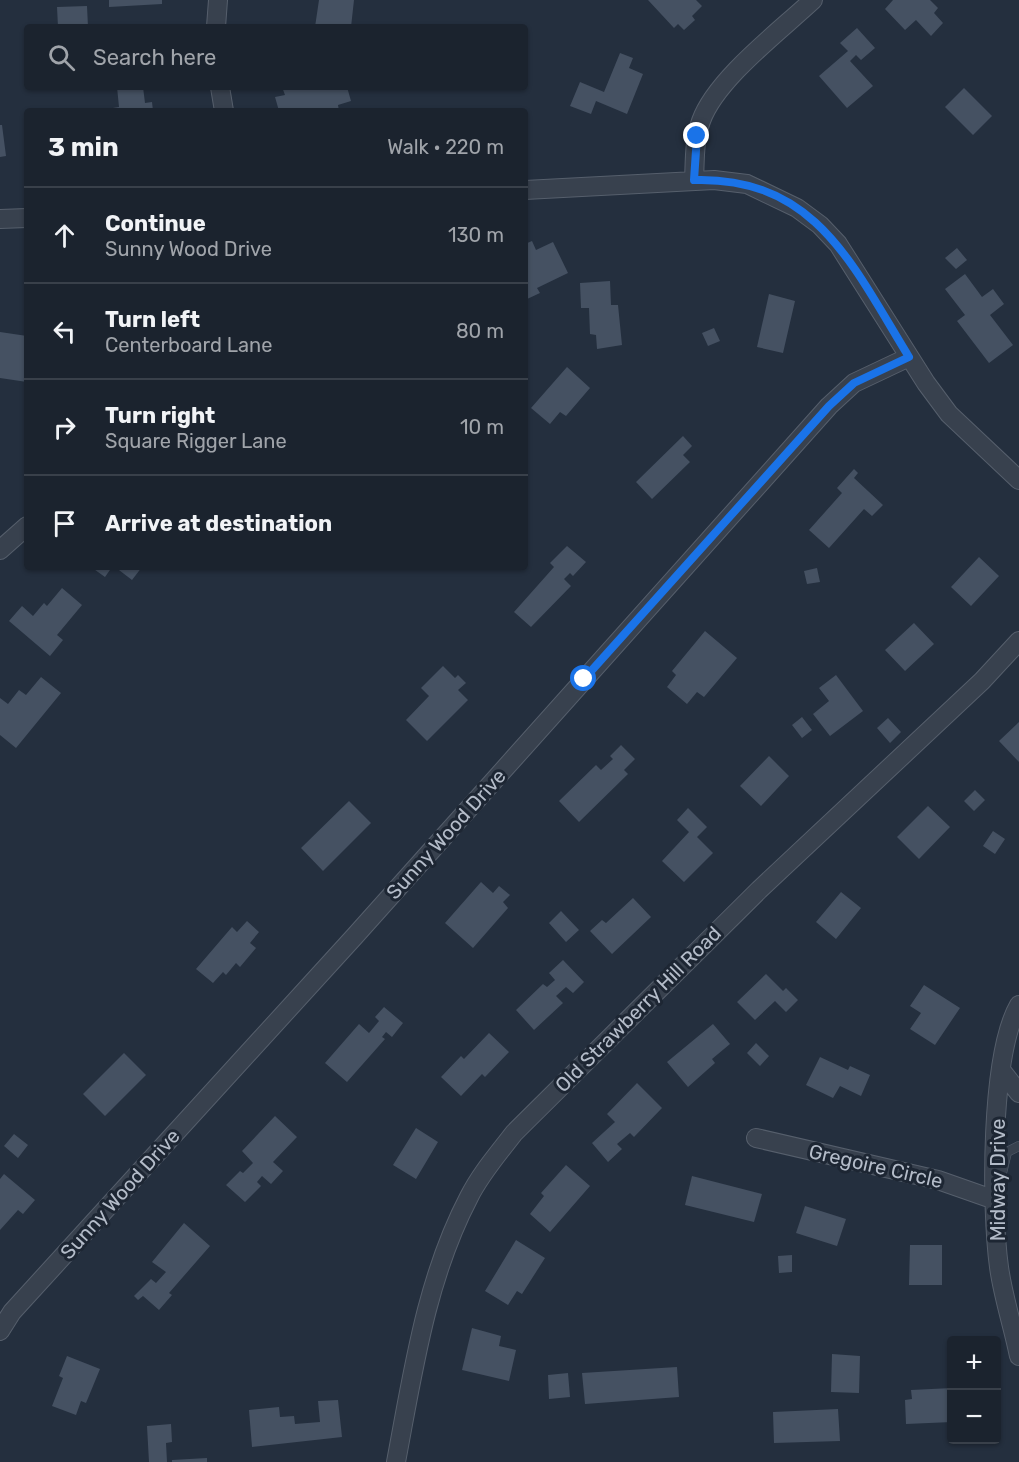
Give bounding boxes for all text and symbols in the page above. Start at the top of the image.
search box [24,24,528,90]
icon: search [45,41,78,74]
text: Search here [93,44,216,71]
route end [683,122,709,148]
text: 3 min [48,132,119,163]
text: Walk · 220 m [387,135,504,159]
text: Continue [105,210,206,237]
icon: ahead [48,219,81,252]
text: 130 m [448,223,504,247]
text: Sunny Wood Drive [105,237,272,261]
text: Turn left [105,306,200,333]
icon: left [48,315,81,348]
text: 80 m [456,319,504,343]
text: Centerboard Lane [105,333,272,357]
text: Turn right [105,402,215,429]
icon: right [48,411,81,444]
text: 10 m [460,415,504,439]
text: Square Rigger Lane [105,429,287,453]
icon: arrive [48,507,81,540]
text: Arrive at destination [105,510,332,537]
route start [570,665,596,691]
street label: Sunny Wood Drive [381,764,511,904]
street label: Old Strawberry Hill Road [550,921,726,1097]
street label: Midway Drive [986,1119,1010,1241]
street label: Sunny Wood Drive [55,1124,185,1264]
street label: Gregoire Circle [807,1139,945,1193]
map controls [947,1336,1001,1444]
button: + [947,1336,1001,1390]
button: − [947,1390,1001,1444]

